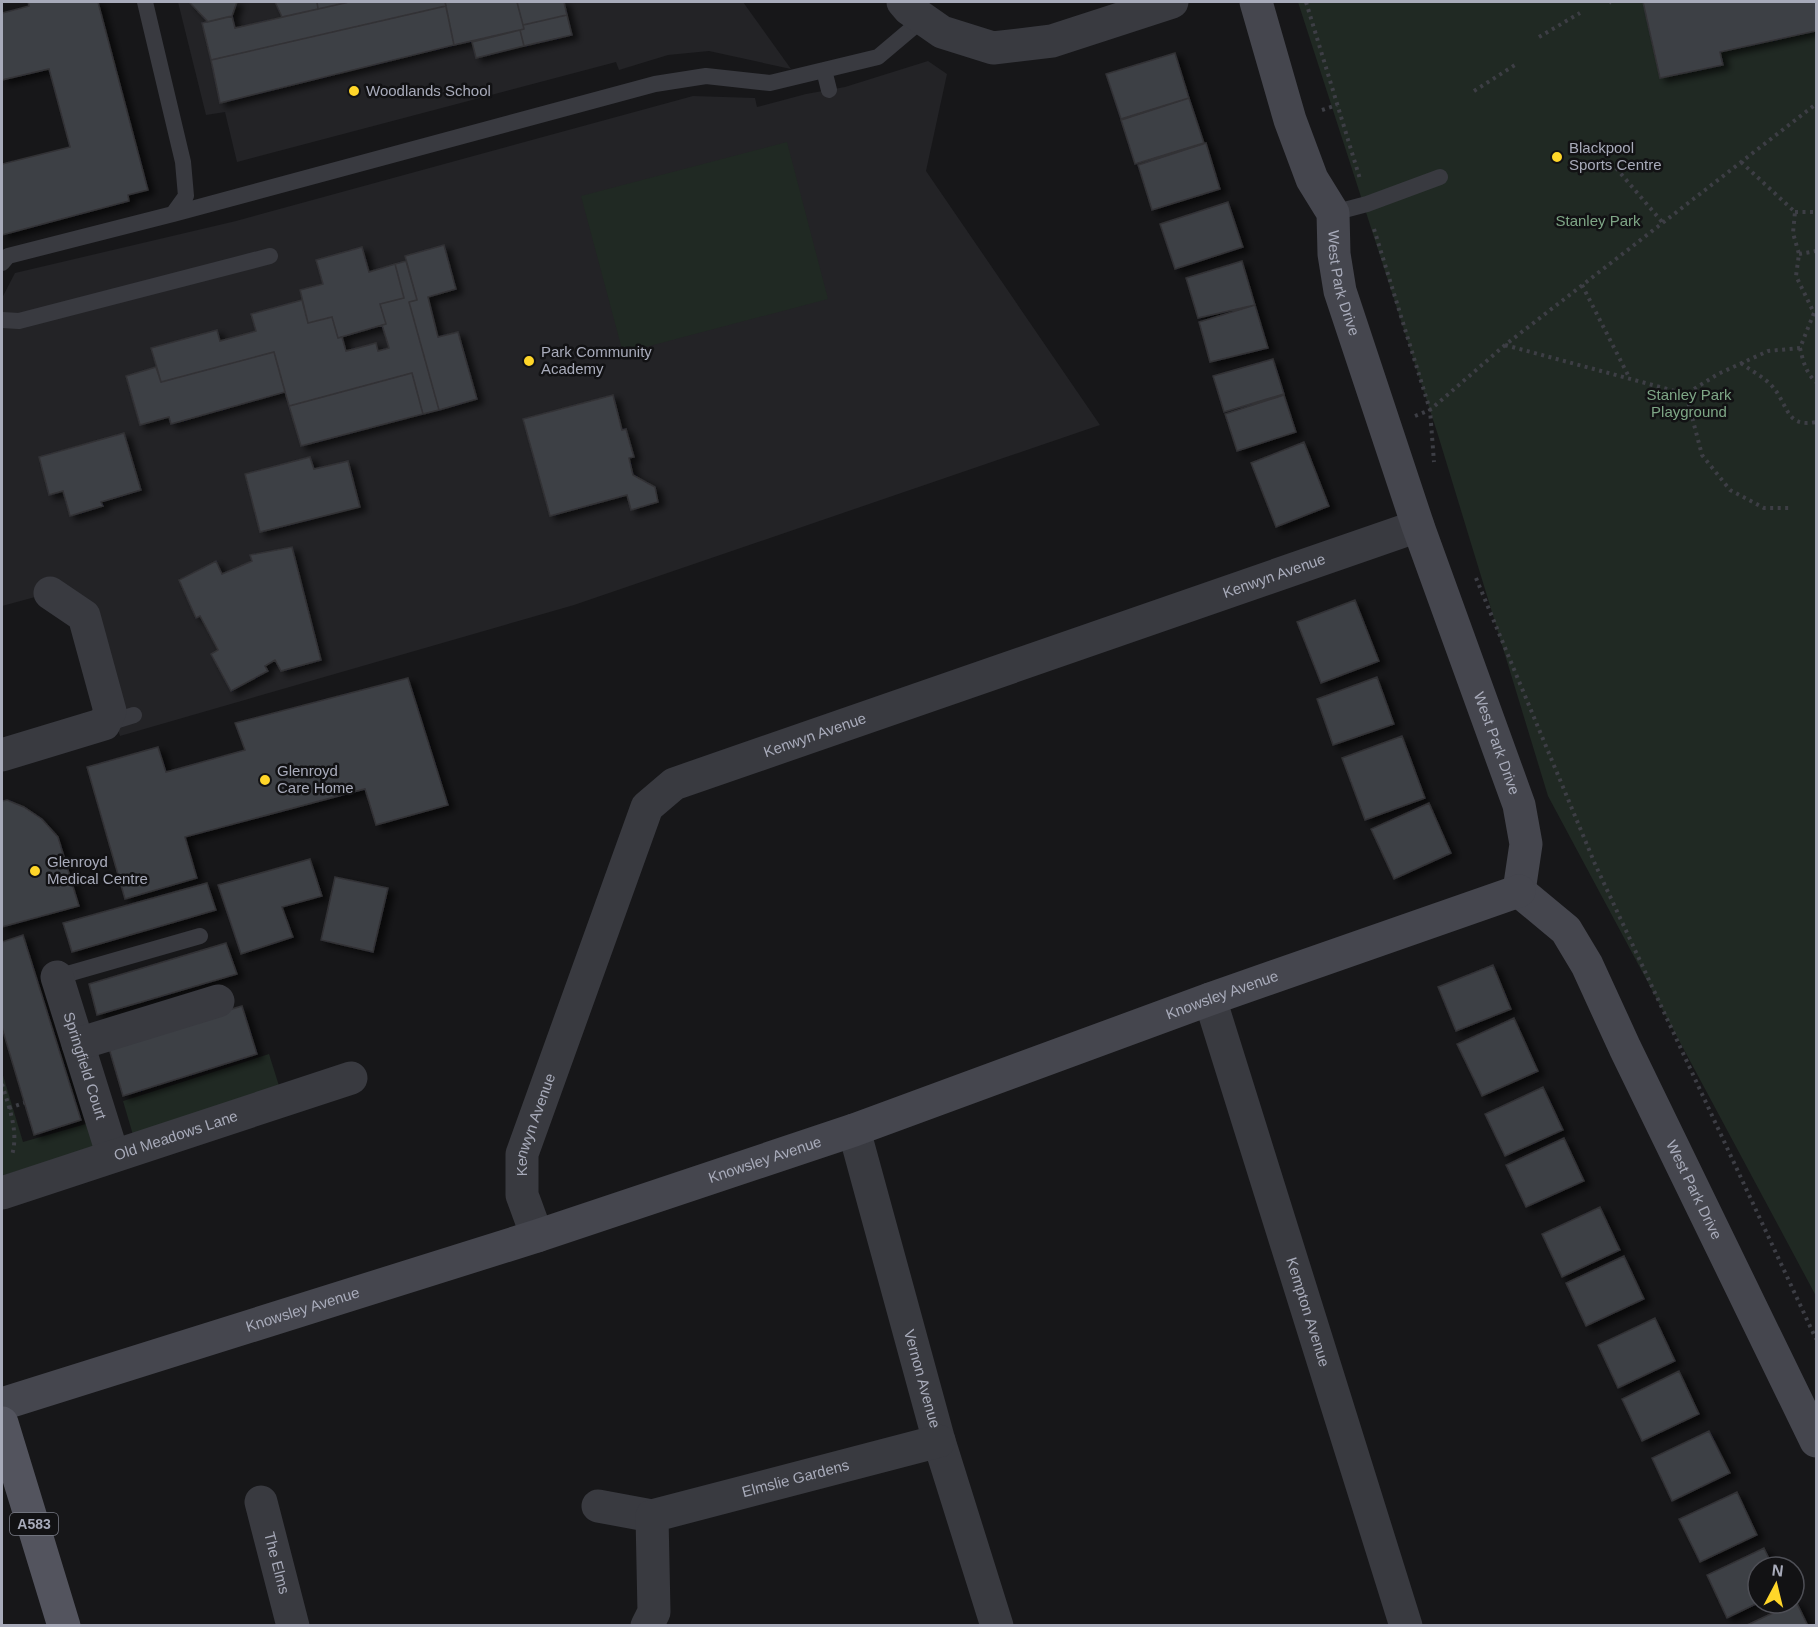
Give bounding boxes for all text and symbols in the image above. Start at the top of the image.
place label: Woodlands School [366,82,491,99]
marker: Woodlands School [347,84,361,98]
place label: Blackpool Sports Centre [1569,139,1662,173]
marker: Blackpool Sports Centre [1550,150,1564,164]
park label: Stanley Park [1555,212,1641,229]
street label: West Park Drive [1325,230,1363,338]
place label: Park Community Academy [541,343,652,377]
marker: Park Community Academy [522,354,536,368]
park label: Stanley Park Playground [1646,386,1732,420]
street label: Kenwyn Avenue [1220,550,1327,601]
street label: West Park Drive [1471,689,1524,797]
street label: Kenwyn Avenue [761,709,868,760]
place label: Glenroyd Care Home [277,762,354,796]
marker: Glenroyd Care Home [258,773,272,787]
place label: Glenroyd Medical Centre [47,853,148,887]
marker: Glenroyd Medical Centre [28,864,42,878]
street label: Knowsley Avenue [1163,967,1280,1023]
street label: Springfield Court [60,1010,110,1122]
street label: Kenwyn Avenue [512,1071,558,1176]
street label: Old Meadows Lane [112,1107,240,1164]
street label: Knowsley Avenue [706,1133,823,1186]
street label: West Park Drive [1663,1137,1726,1242]
street label: Kempton Avenue [1283,1255,1333,1369]
street label: Knowsley Avenue [243,1283,361,1335]
street label: Vernon Avenue [901,1328,944,1430]
street label: Elmslie Gardens [740,1456,851,1500]
road number: A583 [10,1513,58,1535]
street label: The Elms [261,1530,293,1596]
north arrow [1746,1555,1806,1615]
text: N [1771,1561,1785,1580]

